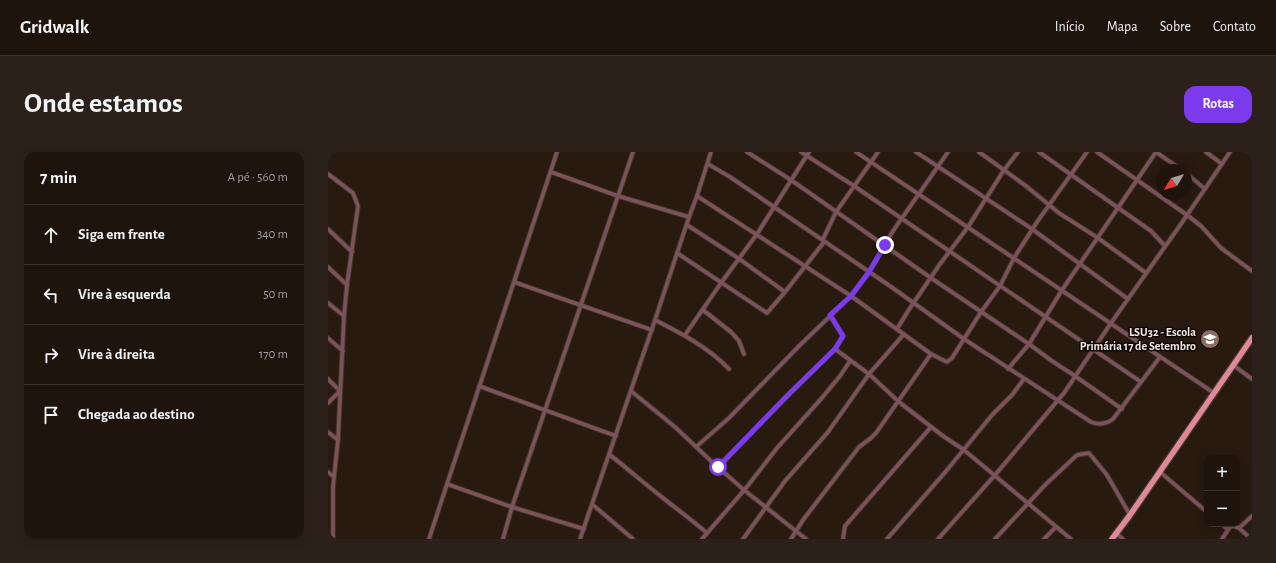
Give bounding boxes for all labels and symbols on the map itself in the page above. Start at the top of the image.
north arrow [1156,164,1192,200]
route end [876,236,894,254]
place label: LSU32 - Escola Primária 17 de Setembro [1080,326,1196,352]
school or university icon: LSU32 - Escola Primária 17 de Setembro [1199,328,1221,350]
route start [709,458,727,476]

